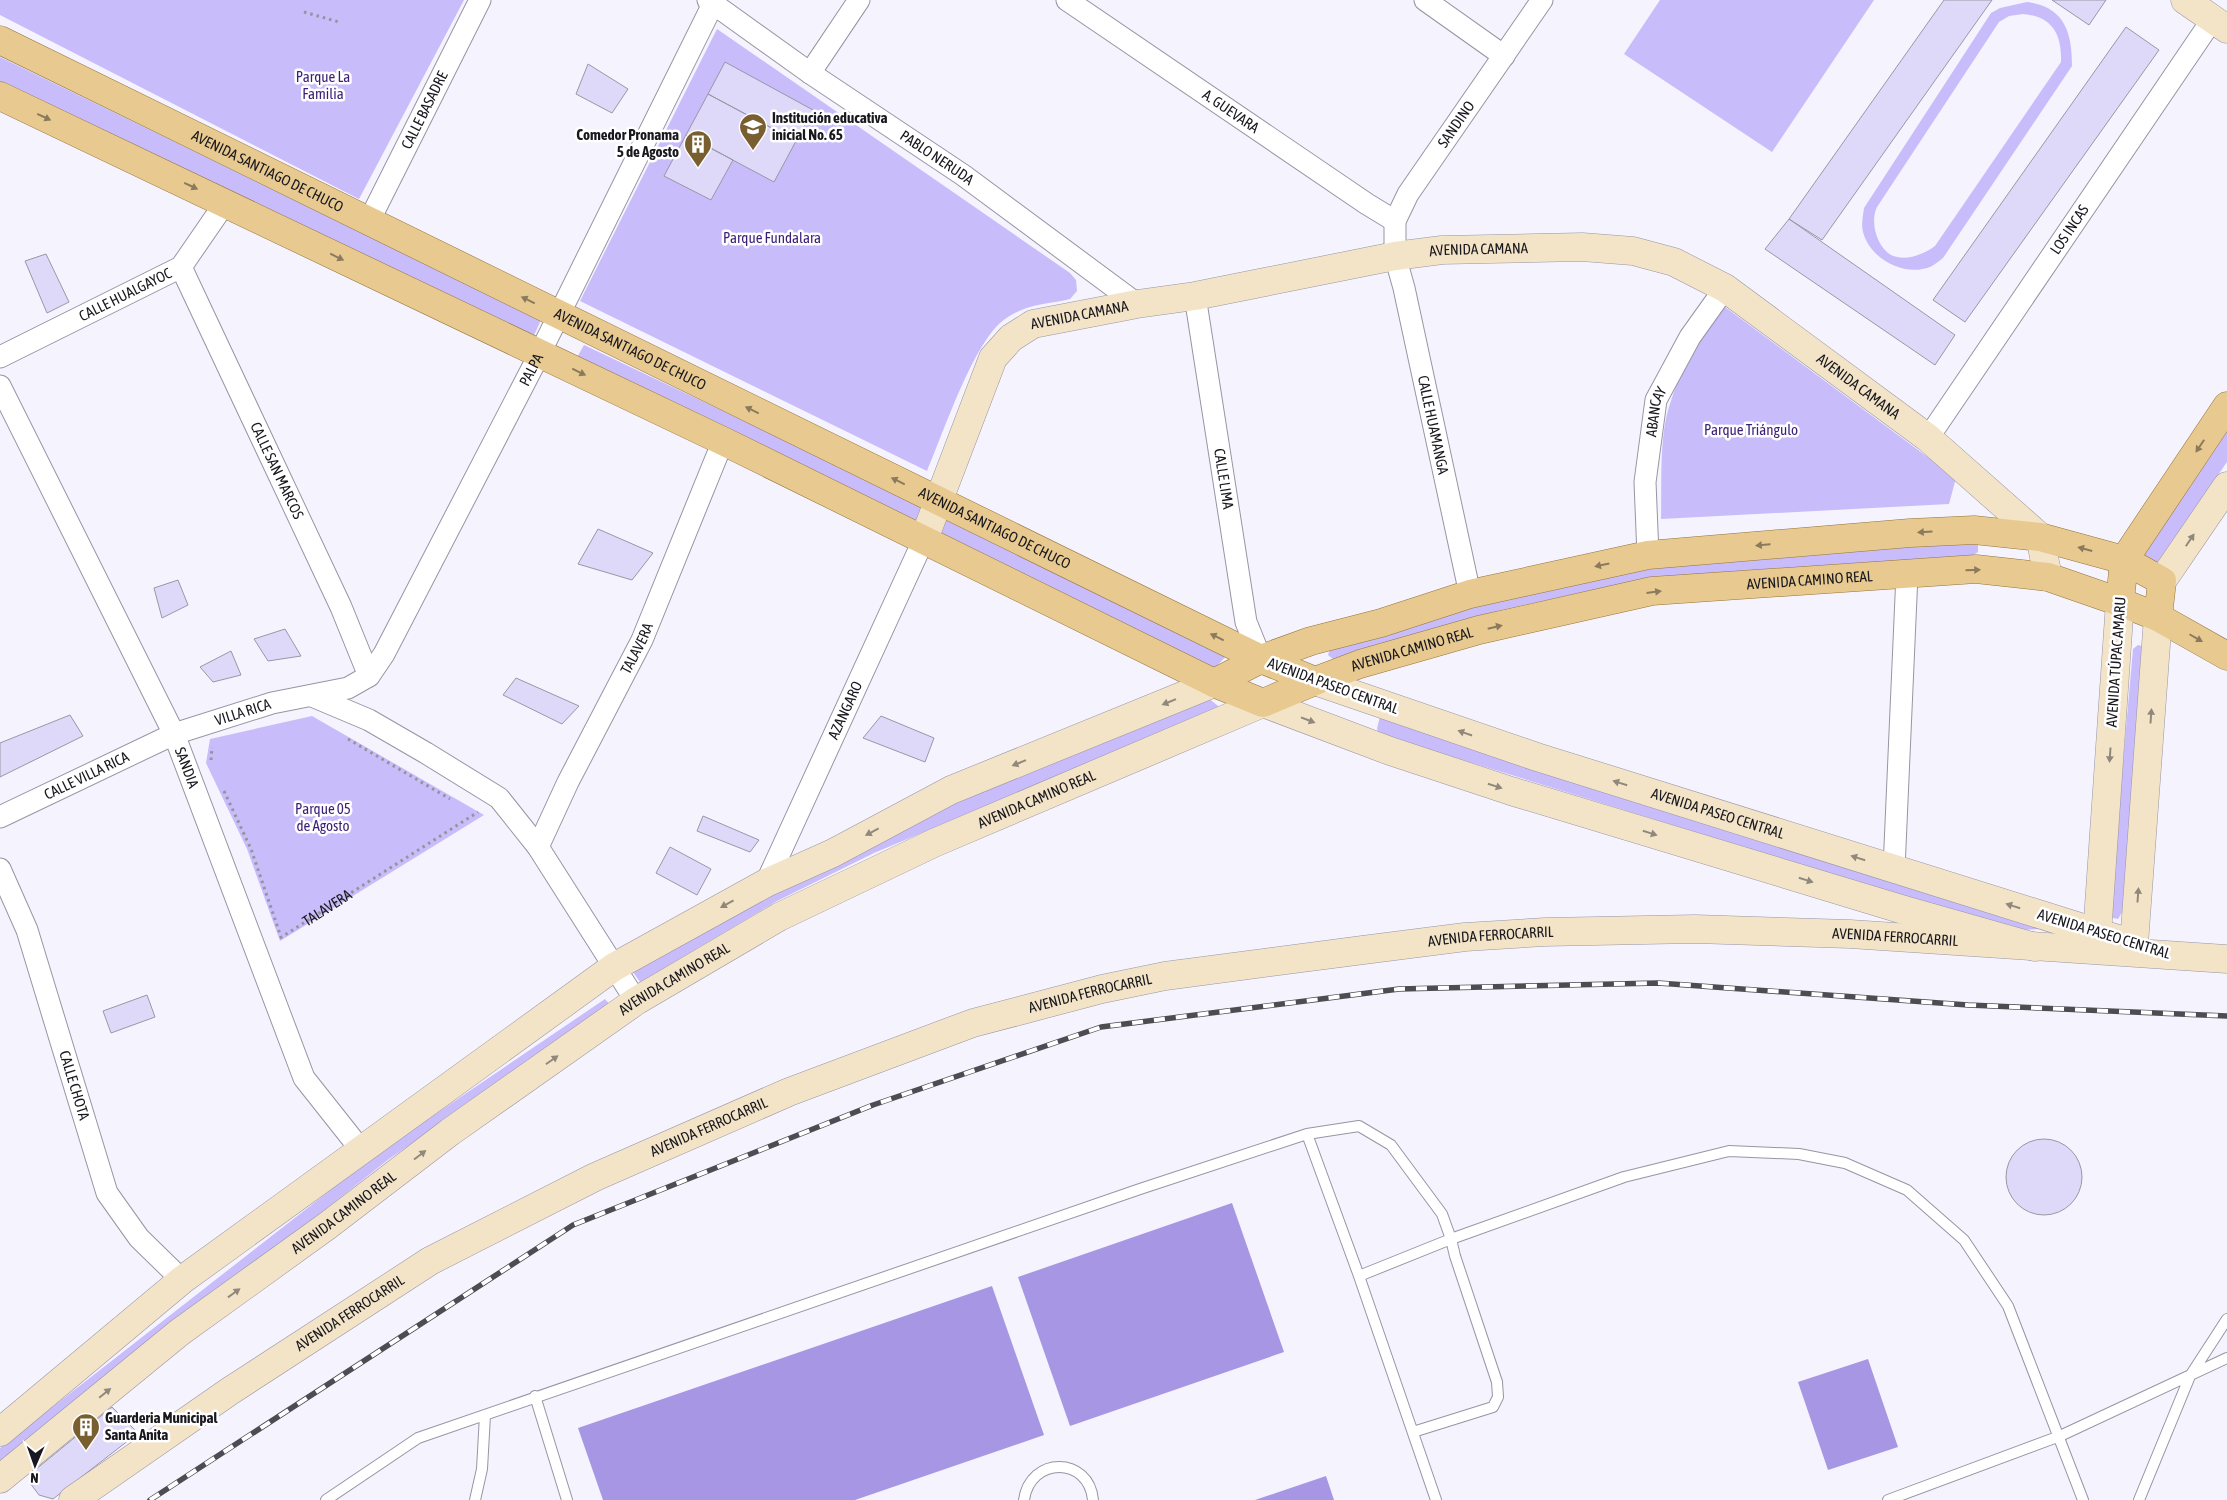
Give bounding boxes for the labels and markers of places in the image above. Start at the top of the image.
place label: Institución educativa inicial No. 65 [772,109,888,143]
school or university icon: Institución educativa inicial No. 65 [738,112,768,151]
place label: Comedor Pronama 5 de Agosto [576,126,679,160]
building icon: Comedor Pronama 5 de Agosto [683,129,713,168]
place label: Guarderia Municipal Santa Anita [105,1409,219,1443]
building icon: Guarderia Municipal Santa Anita [71,1412,101,1451]

